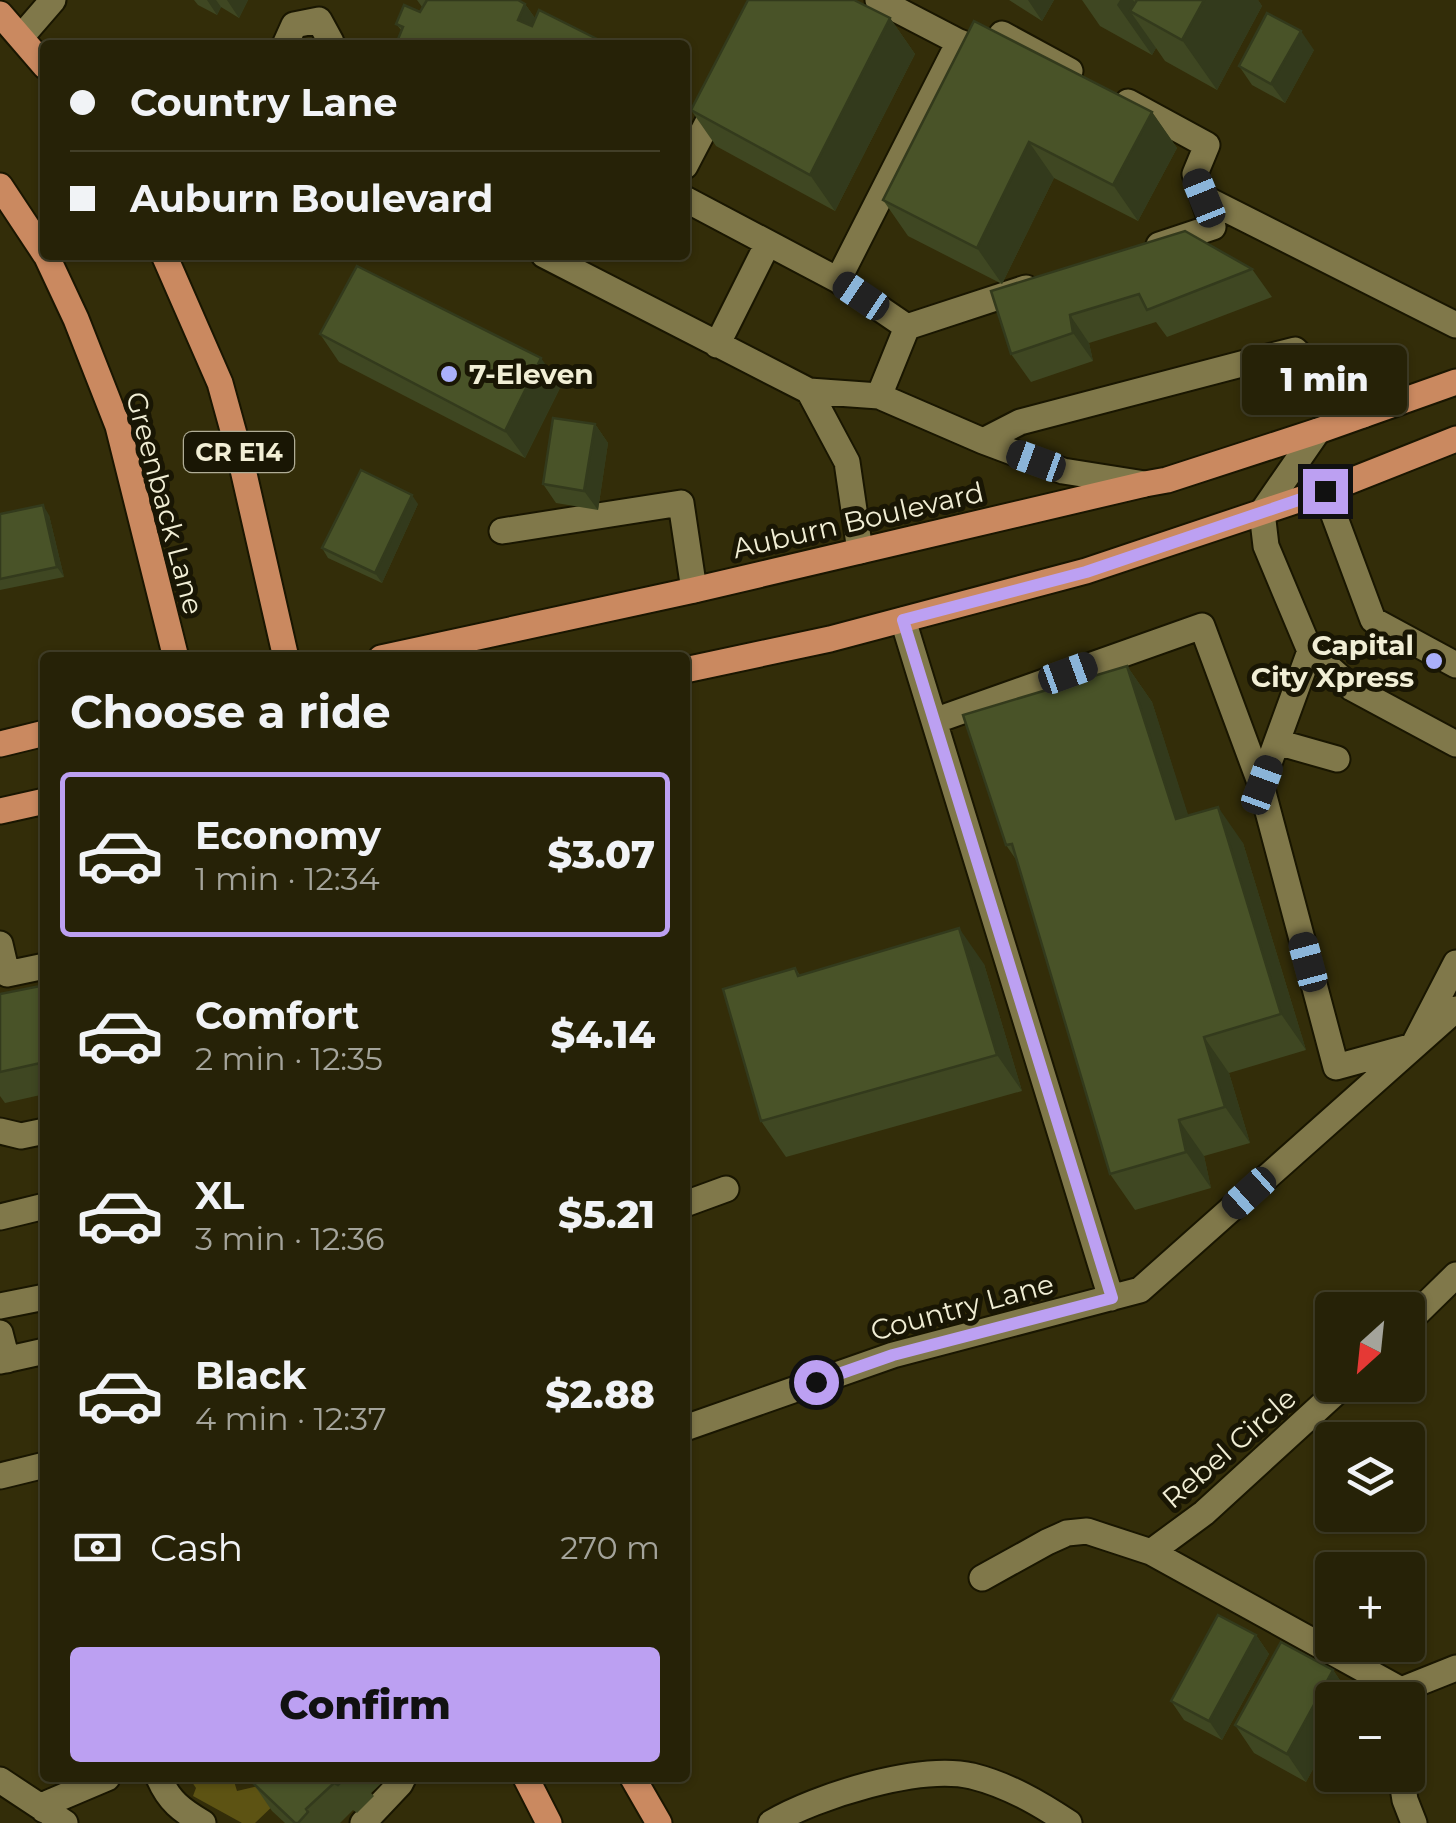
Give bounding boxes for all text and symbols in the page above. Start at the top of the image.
text: Country Lane [130,79,397,126]
car [1179,165,1229,231]
text: Auburn Boulevard [130,175,493,222]
car [828,267,894,325]
callout: 1 min [1242,346,1408,416]
place label: 7-Eleven [469,357,594,391]
text: 1 min [1280,360,1369,399]
marker: 7-Eleven [438,363,460,385]
street label: Greenback Lane [119,388,211,618]
road number: CR E14 [184,432,294,472]
car [1003,437,1069,485]
route end [1303,469,1348,514]
street label: Auburn Boulevard [729,475,987,565]
place label: Capital City Xpress [1251,628,1414,694]
car [1035,649,1101,697]
marker: Capital City Xpress [1423,650,1445,672]
text: Choose a ride [70,684,391,739]
car [1238,752,1286,818]
icon: car [75,810,165,900]
text: Economy [195,812,381,859]
text: $3.07 [547,831,655,878]
text: 1 min · 12:34 [195,859,380,898]
car [1286,929,1330,995]
icon: car [75,990,165,1080]
text: Comfort [195,992,359,1039]
text: $4.14 [551,1011,655,1058]
text: 2 min · 12:35 [195,1039,383,1078]
car [1217,1162,1281,1224]
icon: car [75,1170,165,1260]
text: XL [195,1172,244,1219]
text: $5.21 [558,1191,655,1238]
text: 3 min · 12:36 [195,1219,385,1258]
street label: Country Lane [867,1266,1057,1348]
north arrow [1315,1292,1425,1402]
map controls [1315,1292,1425,1792]
icon: car [75,1350,165,1440]
text: Black [195,1352,306,1399]
route start [794,1360,839,1405]
text: $2.88 [545,1371,655,1418]
street label: Rebel Circle [1155,1381,1303,1515]
text: 4 min · 12:37 [195,1399,387,1438]
button: layers [1315,1422,1425,1532]
icon: cash [70,1520,125,1575]
text: Cash [150,1524,243,1571]
text: 270 m [560,1528,660,1567]
button: + [1315,1552,1425,1662]
button: Confirm [70,1647,660,1762]
button: − [1315,1682,1425,1792]

